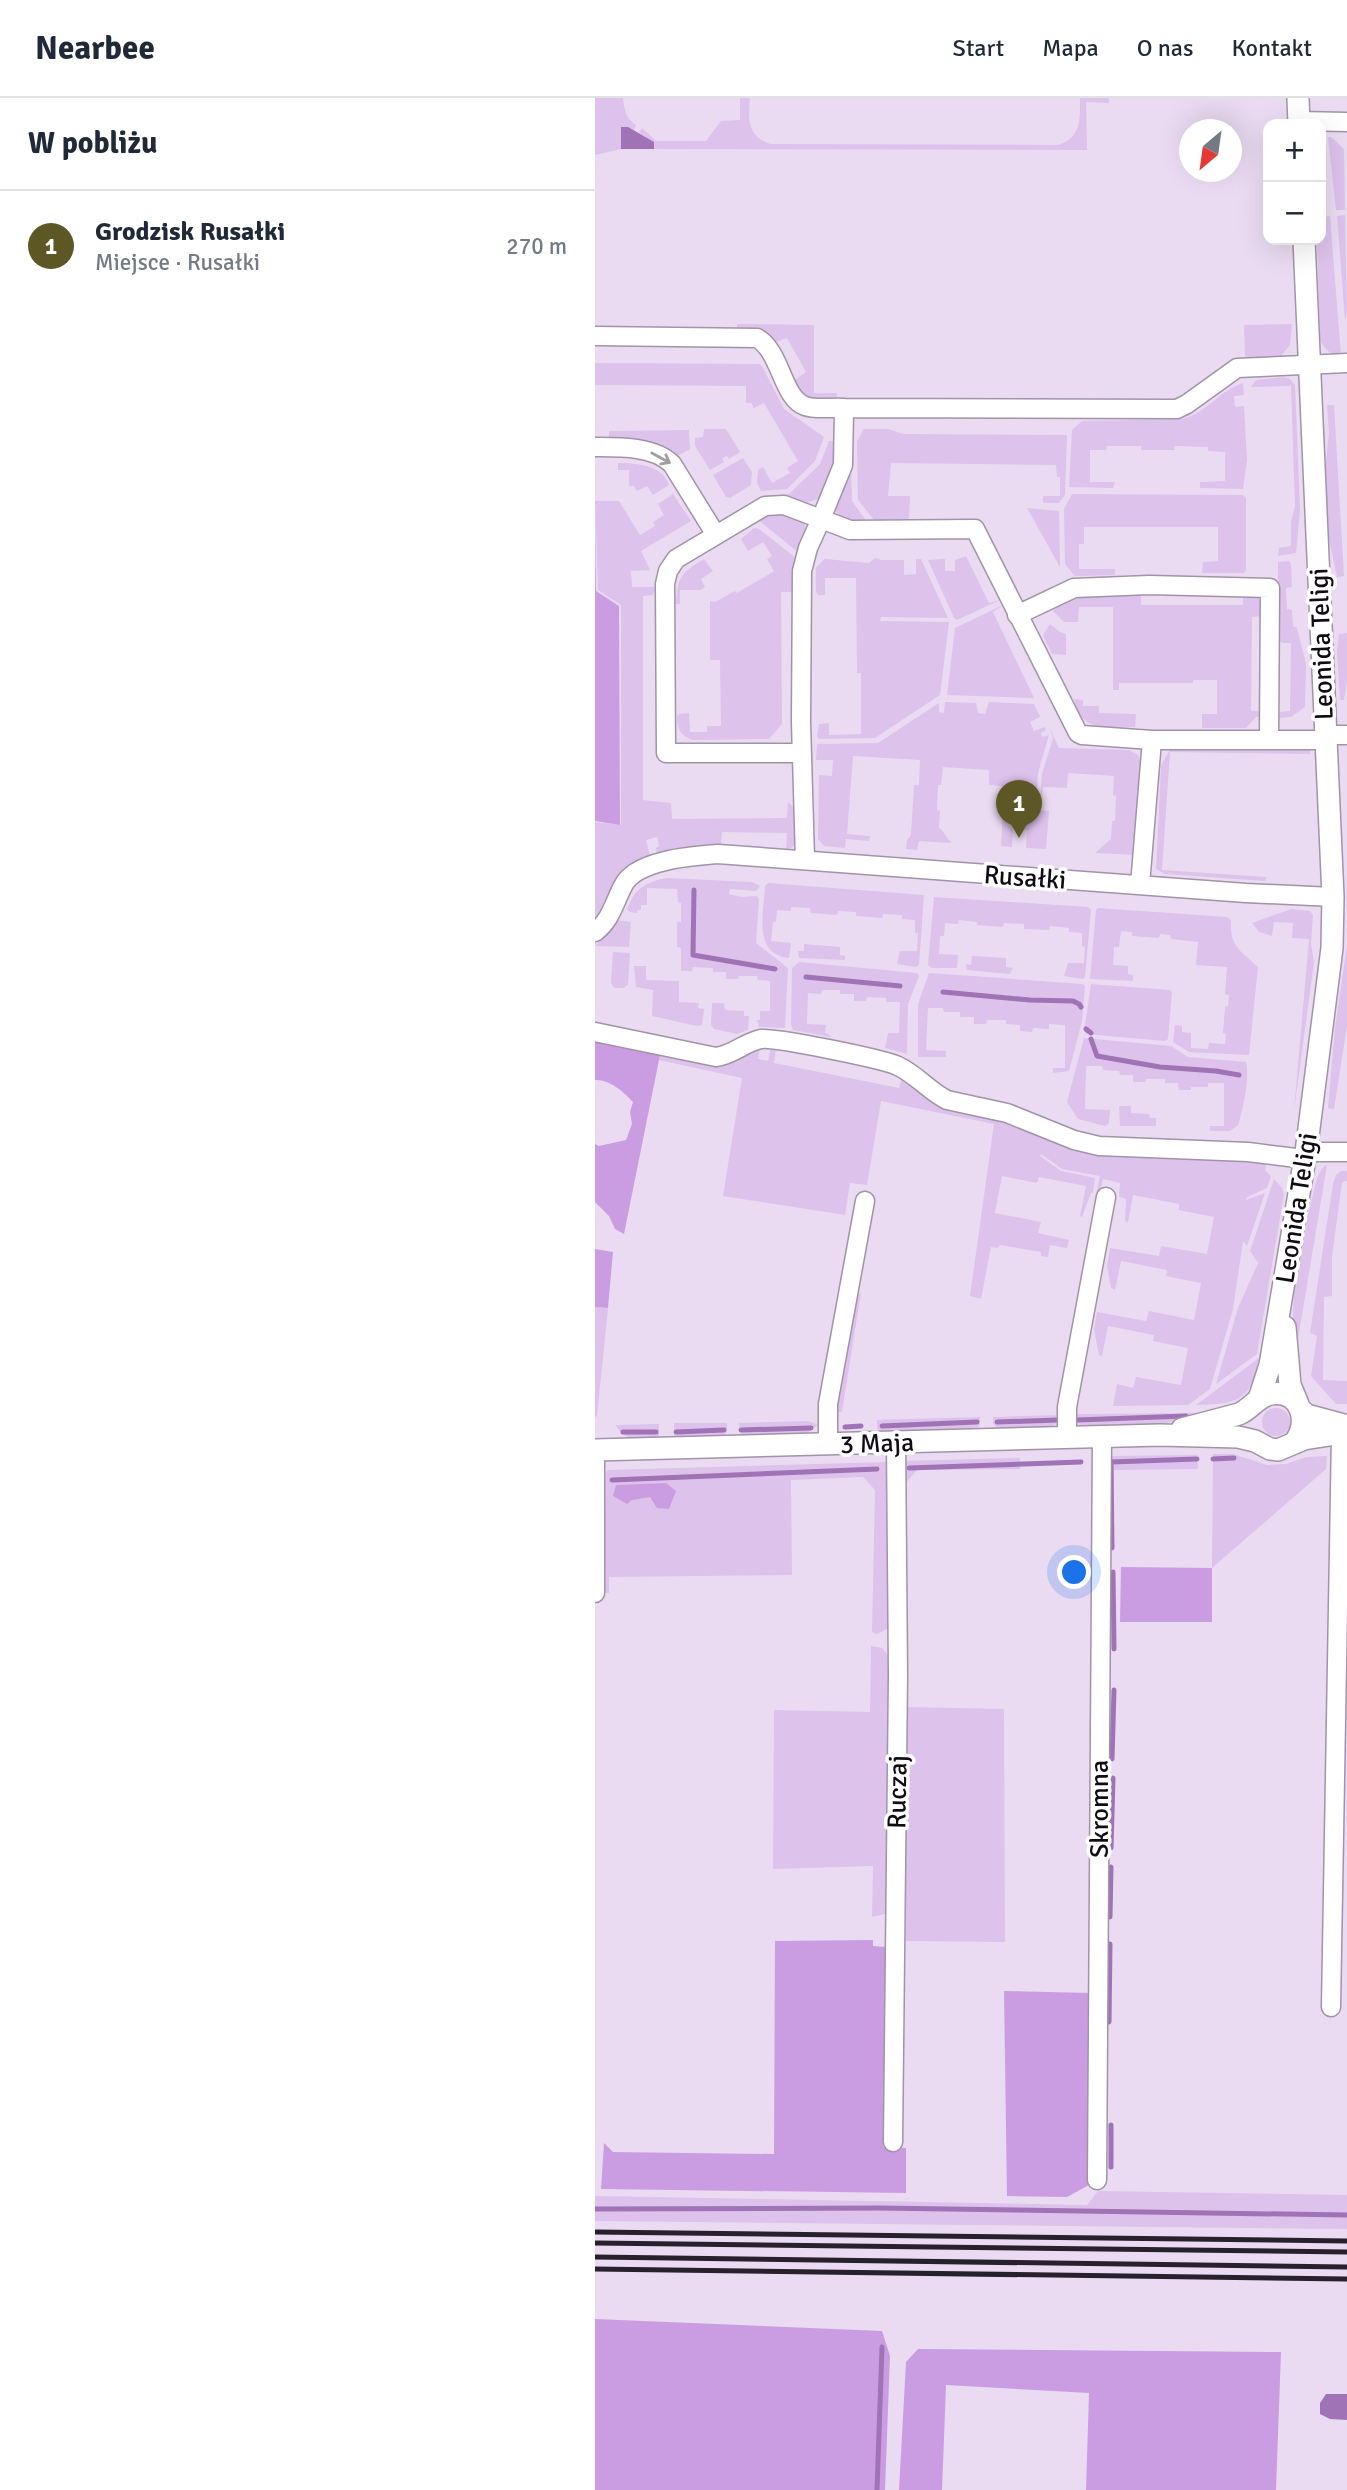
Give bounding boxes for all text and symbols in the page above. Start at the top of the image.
text: Nearbee [35,28,155,69]
text: Start [953,33,1004,63]
text: Mapa [1042,33,1099,63]
text: O nas [1137,33,1194,63]
text: Kontakt [1232,33,1312,63]
north arrow [1179,119,1242,182]
map controls [1263,119,1326,245]
button: + [1263,119,1326,182]
text: W pobliżu [28,125,157,162]
button: − [1263,182,1326,245]
text: Grodzisk Rusałki [95,216,285,248]
text: 1 [45,232,57,261]
text: 270 m [506,232,567,261]
text: Miejsce · Rusałki [95,248,260,277]
one-way arrow [651,451,671,465]
street label: Leonida Teligi [1303,567,1341,721]
pin: 1 [996,780,1042,838]
street label: Rusałki [983,859,1067,897]
street label: Leonida Teligi [1269,1130,1325,1286]
street label: 3 Maja [839,1427,915,1461]
your location [1057,1555,1091,1589]
street label: Ruczaj [881,1755,915,1829]
street label: Skromna [1084,1760,1116,1858]

